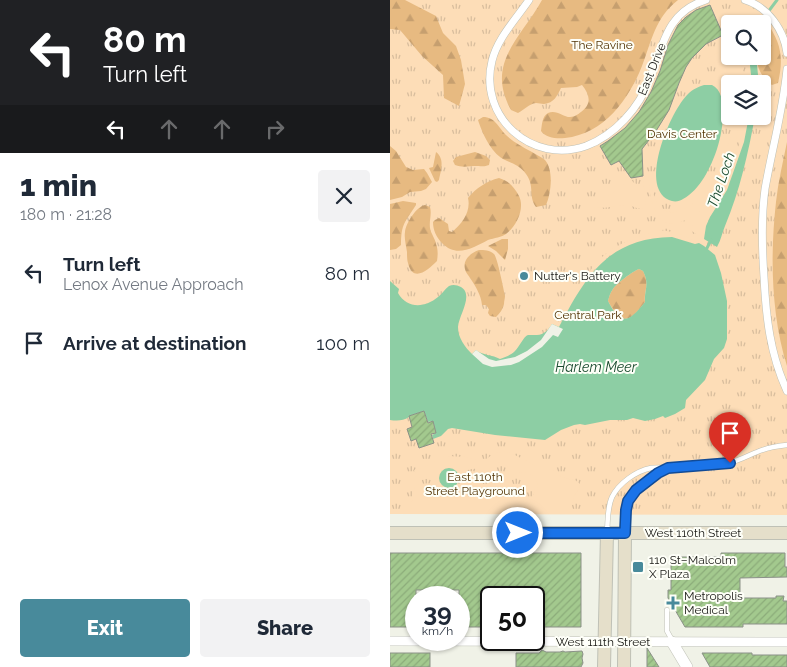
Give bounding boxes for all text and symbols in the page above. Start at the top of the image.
map controls [721,15,771,125]
button: search [721,15,771,65]
text: 80 m [103,19,187,60]
icon: left [20,20,85,85]
park label: The Ravine [571,38,633,52]
street label: East Drive [635,41,669,97]
text: Turn left [103,61,187,87]
button: layers [721,75,771,125]
icon: left [102,115,130,143]
icon: ahead [155,115,183,143]
icon: ahead [208,115,236,143]
icon: right [261,115,289,143]
park label: Davis Center [647,127,718,141]
water label: The Loch [704,150,738,210]
text: 1 min [20,168,97,203]
button: close [318,170,370,222]
text: 180 m · 21:28 [20,205,112,224]
text: Turn left [63,253,140,275]
icon: left [20,259,48,287]
text: 80 m [325,262,370,284]
place label: Nutter's Battery [534,269,621,283]
marker: Nutter's Battery [518,270,530,282]
text: Lenox Avenue Approach [63,275,244,294]
park label: Central Park [554,308,622,322]
icon: arrive [20,329,48,357]
text: Arrive at destination [63,332,247,354]
text: 100 m [316,332,370,354]
water label: Harlem Meer [555,359,638,375]
pin [709,412,751,463]
icon: arrive [716,419,744,447]
park label: East 110th Street Playground [425,470,525,498]
position arrow [491,506,543,558]
street label: West 110th Street [645,526,741,540]
place label: 110 St–Malcolm X Plaza [649,553,736,581]
marker: 110 St–Malcolm X Plaza [631,560,645,574]
speed limit sign: 50 [480,586,545,651]
place label: Metropolis Medical [684,589,743,617]
marker: Metropolis Medical [666,596,680,610]
text: 39 [423,597,452,627]
button: Exit [20,599,190,657]
button: Share [200,599,370,657]
text: km/h [422,624,453,638]
street label: West 111th Street [556,635,650,649]

